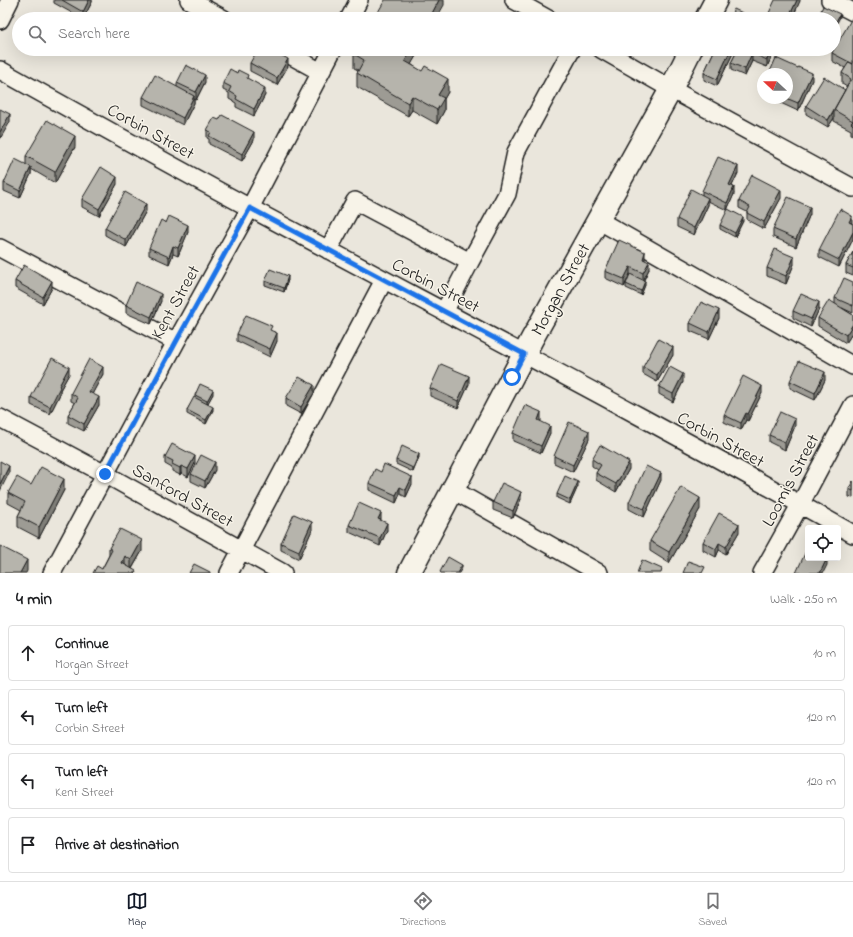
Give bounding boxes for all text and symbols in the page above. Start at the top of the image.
search box [12,12,841,56]
icon: search [26,23,48,45]
text: Search here [58,23,130,45]
north arrow [757,68,793,104]
street label: Corbin Street [102,98,198,167]
street label: Morgan Street [526,239,599,342]
street label: Corbin Street [386,253,484,321]
street label: Kent Street [146,261,208,345]
route start [503,368,521,386]
street label: Corbin Street [672,406,768,475]
street label: Loomis Street [756,430,827,532]
street label: Sanford Street [127,458,237,535]
route end [96,465,114,483]
map controls [805,525,841,561]
button: locate [805,525,841,561]
text: 4 min [16,587,52,612]
text: Walk · 250 m [770,590,837,609]
text: Continue [55,633,109,655]
icon: ahead [17,642,39,664]
text: 10 m [813,644,836,663]
text: Morgan Street [55,655,129,674]
text: Turn left [55,697,108,719]
icon: left [17,706,39,728]
text: 120 m [806,708,836,727]
text: Corbin Street [55,719,125,738]
text: Turn left [55,761,108,783]
icon: left [17,770,39,792]
text: 120 m [806,772,836,791]
text: Kent Street [55,783,114,802]
icon: arrive [17,834,39,856]
text: Arrive at destination [55,834,179,856]
tab: Map [126,890,148,930]
tab: Directions [400,890,446,930]
tab: Saved [698,890,727,930]

